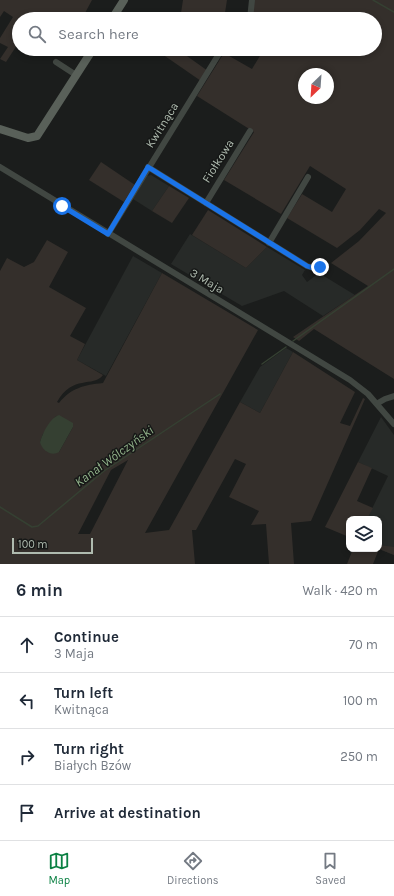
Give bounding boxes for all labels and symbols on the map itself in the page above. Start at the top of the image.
north arrow [298,68,334,104]
street label: Kwitnąca [143,100,181,150]
street label: Fiołkowa [199,137,237,185]
route start [53,197,71,215]
route end [311,258,329,276]
street label: 3 Maja [188,265,226,297]
water label: Kanał Wólczyński [72,422,157,490]
scale bar [12,536,93,555]

